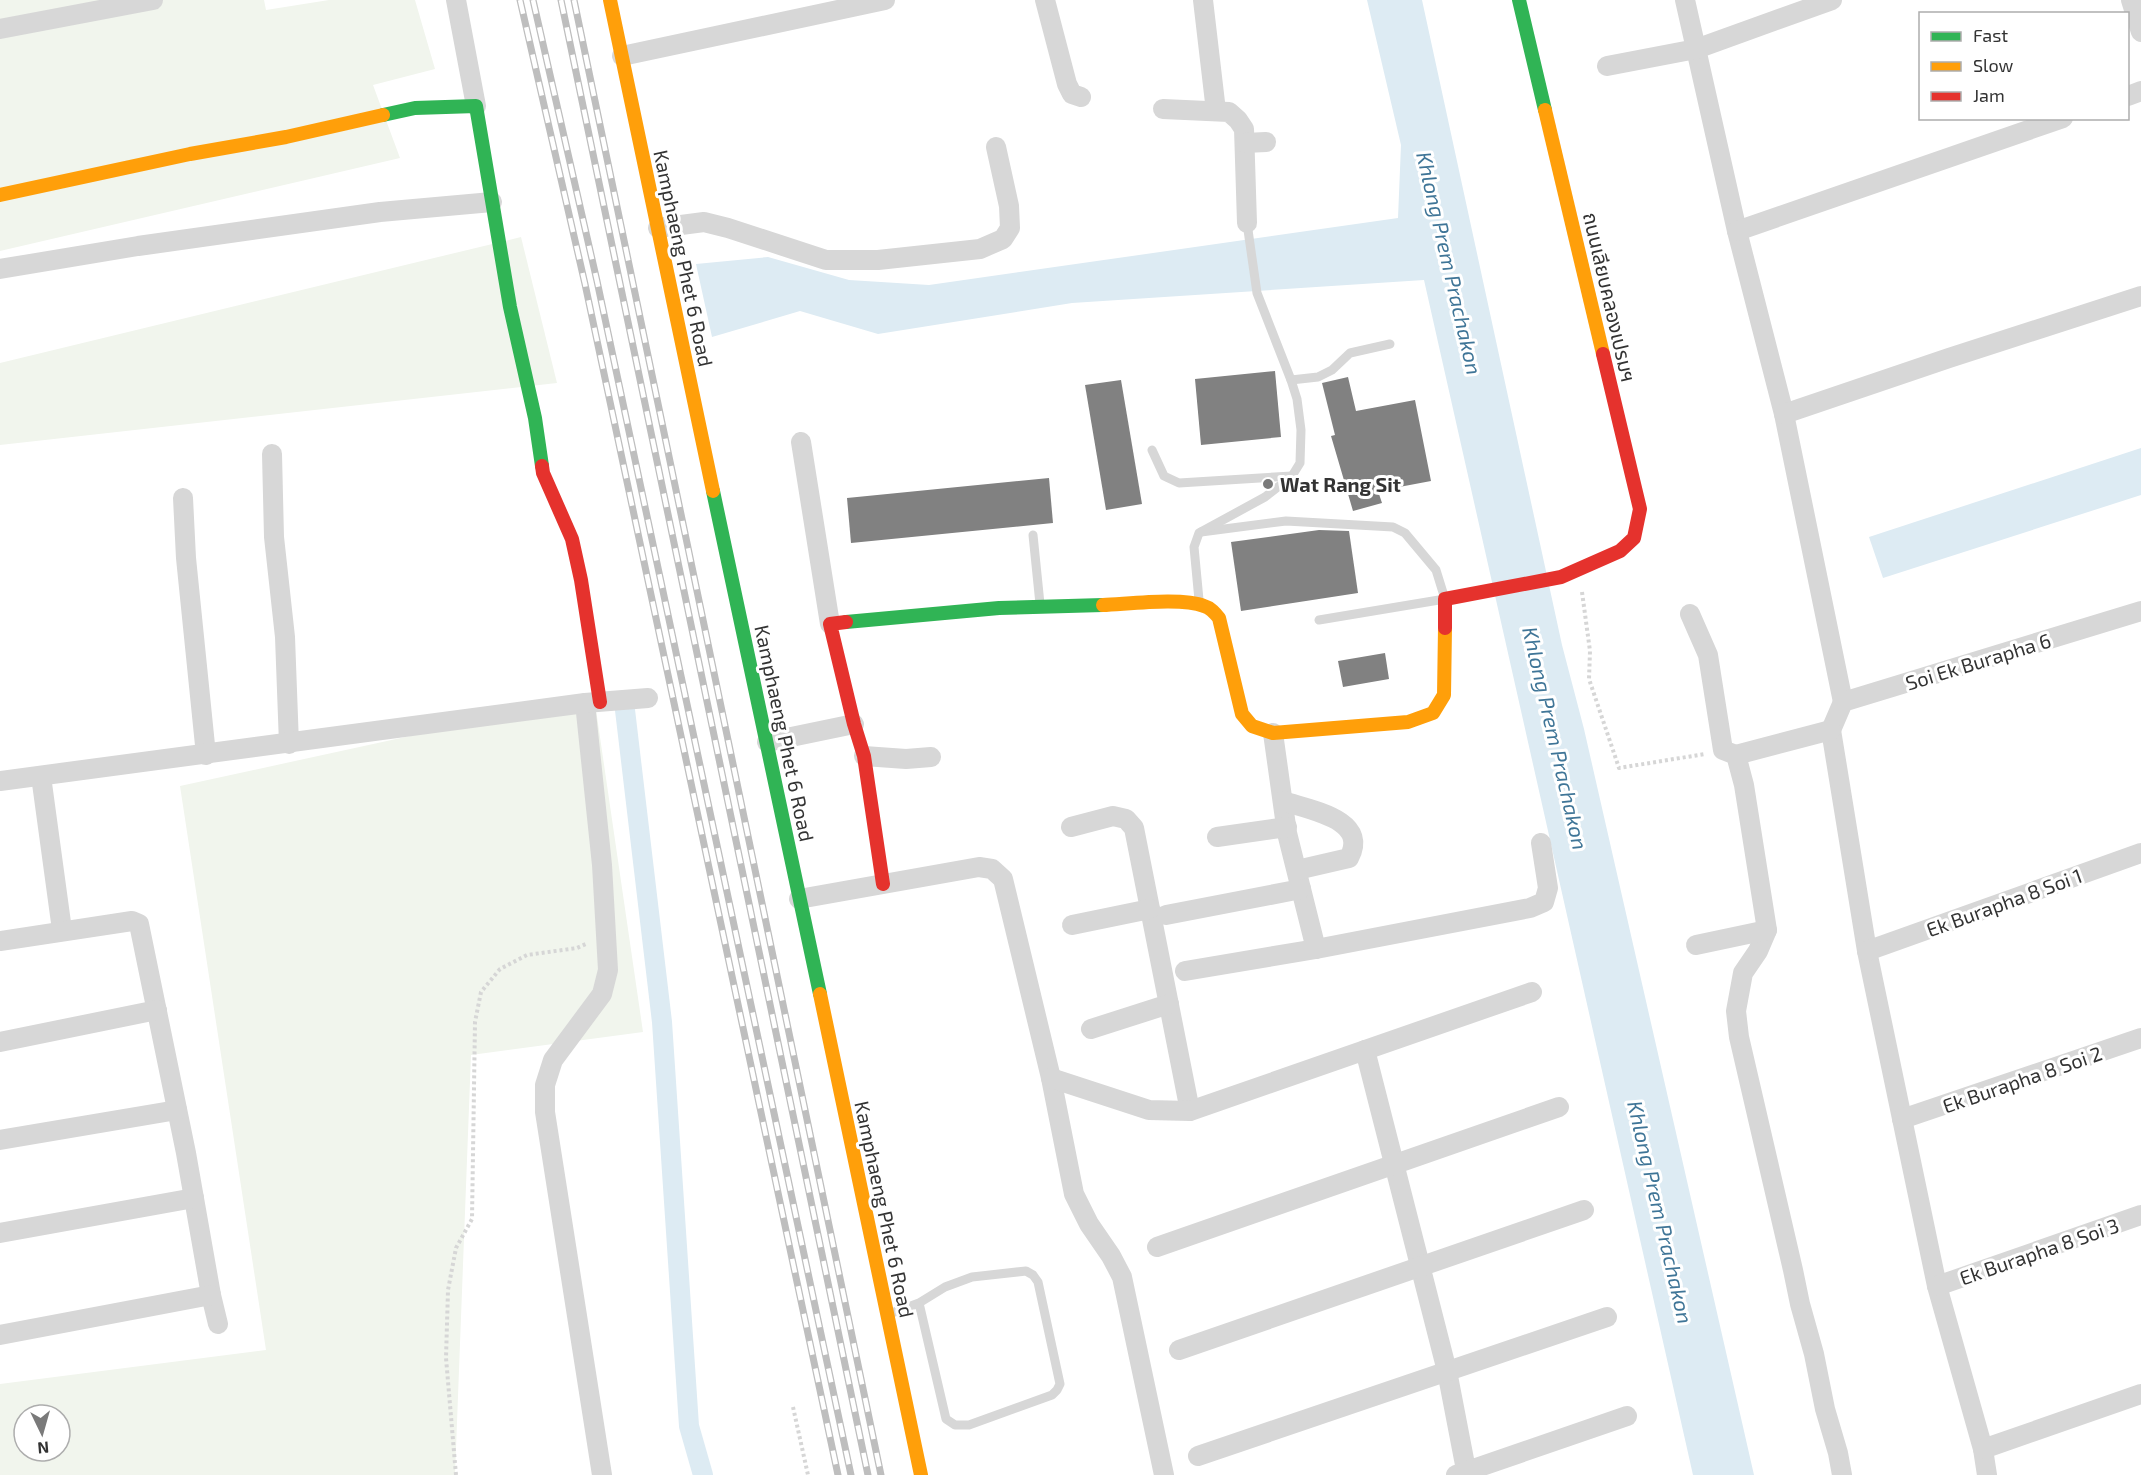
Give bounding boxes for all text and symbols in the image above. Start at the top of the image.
legend [1919,12,2129,120]
text: Fast [1973,24,2008,46]
text: Slow [1973,54,2014,76]
text: Jam [1973,84,2005,106]
street label: Kamphaeng Phet 6 Road [649,148,719,368]
water label: Khlong Prem Prachakon [1412,149,1488,377]
street label: ถนนเลียบคลองเปรมฯ [1579,210,1641,384]
place label: Wat Rang Sit [1280,472,1401,496]
marker: Wat Rang Sit [1261,477,1275,491]
street label: Kamphaeng Phet 6 Road [750,623,820,843]
water label: Khlong Prem Prachakon [1518,624,1594,852]
street label: Soi Ek Burapha 6 [1903,628,2053,694]
street label: Ek Burapha 8 Soi 1 [1923,863,2085,941]
street label: Ek Burapha 8 Soi 2 [1939,1040,2105,1118]
water label: Khlong Prem Prachakon [1623,1098,1699,1326]
street label: Kamphaeng Phet 6 Road [850,1099,920,1319]
street label: Ek Burapha 8 Soi 3 [1956,1212,2122,1290]
north arrow [12,1403,72,1463]
text: N [37,1438,50,1458]

